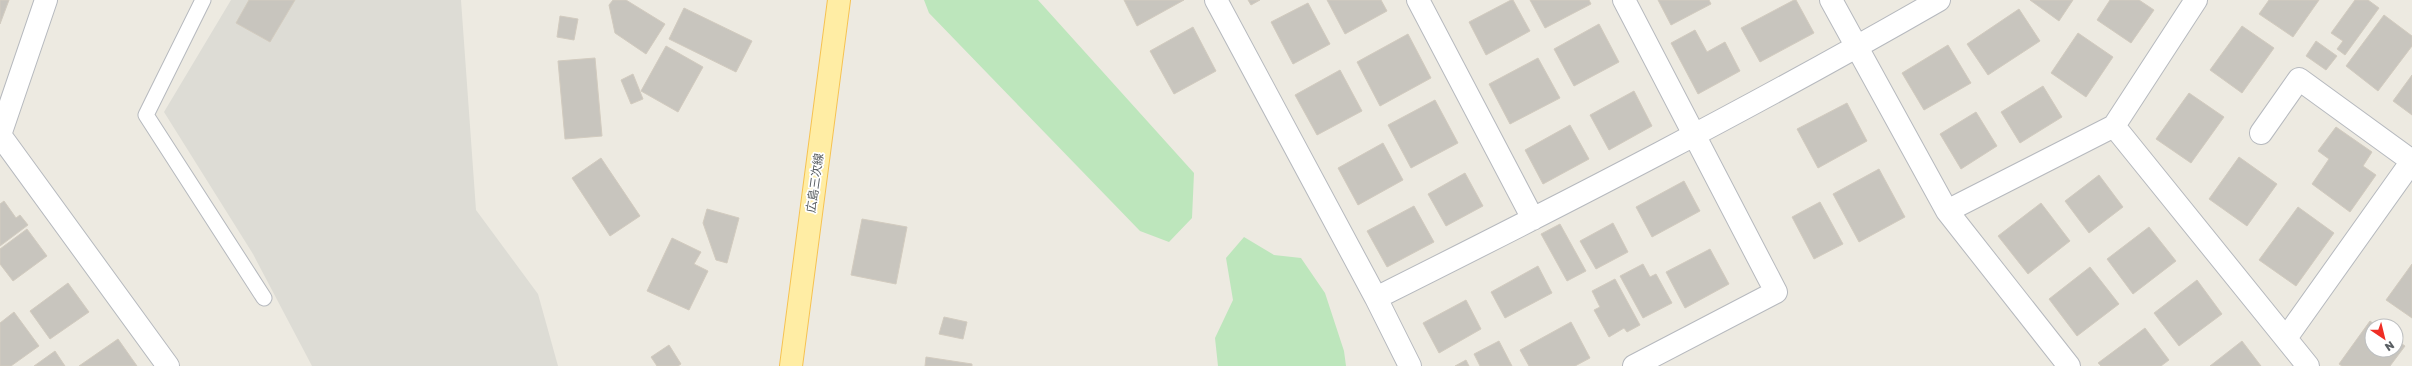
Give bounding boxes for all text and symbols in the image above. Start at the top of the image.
street label: 広島三次線 [803,152,826,214]
north arrow [2364,318,2404,358]
text: N [2383,339,2397,354]

